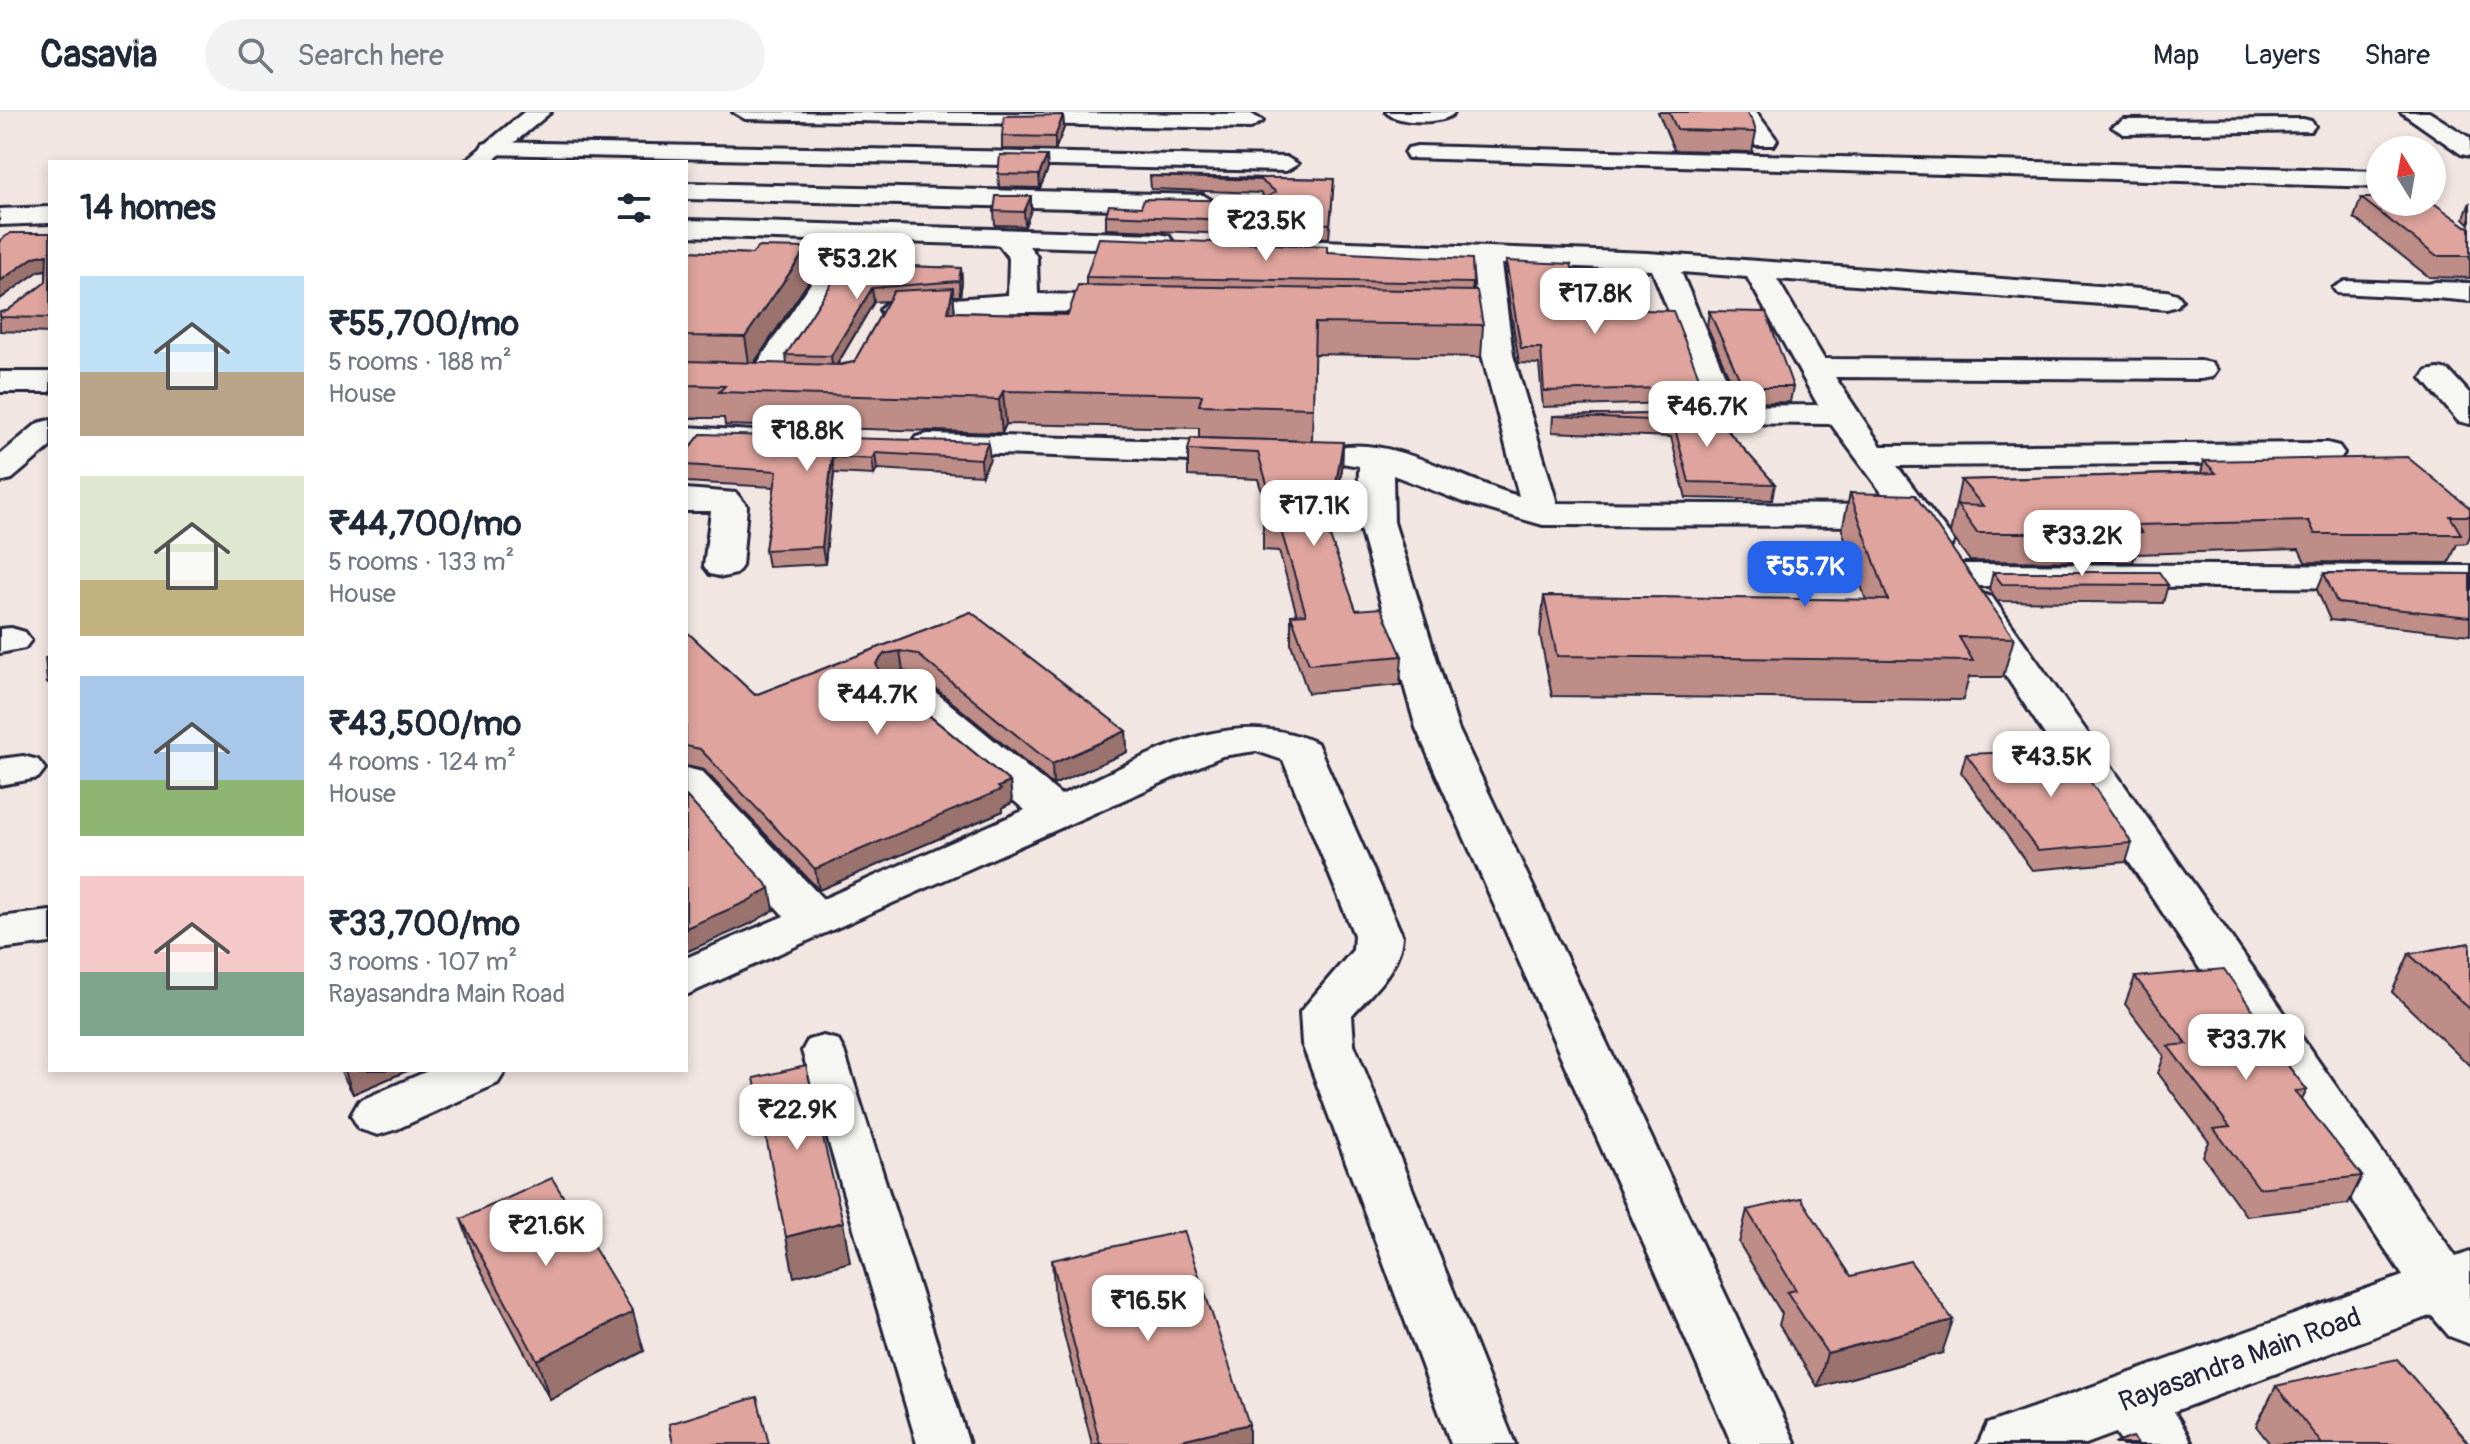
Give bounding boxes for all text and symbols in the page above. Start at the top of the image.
search box [205,19,765,91]
text: Casavia [40,31,157,79]
icon: search [233,33,277,77]
text: Search here [297,37,444,74]
text: Map [2153,38,2199,73]
text: Layers [2243,38,2320,73]
text: Share [2364,38,2430,73]
north arrow [2366,136,2446,216]
map controls [2366,136,2446,216]
icon: filters [612,186,656,230]
text: 14 homes [80,187,216,230]
pin: ₹23.5K [1201,195,1331,263]
text: ₹23.5K [1226,205,1306,237]
pin: ₹53.2K [792,233,922,301]
text: ₹53.2K [817,243,897,275]
pin: ₹17.8K [1530,268,1660,336]
text: ₹17.8K [1558,278,1632,310]
text: ₹55,700/mo [328,303,519,346]
icon: home [144,308,240,404]
text: 5 rooms · 188 m² [328,346,512,378]
text: House [328,378,396,410]
pin: ₹46.7K [1642,381,1772,449]
text: ₹46.7K [1667,391,1747,423]
pin: ₹18.8K [742,405,872,473]
text: ₹18.8K [770,415,844,447]
pin: ₹17.1K [1249,480,1379,548]
text: ₹17.1K [1278,490,1350,522]
text: ₹44,700/mo [328,503,522,546]
icon: home [144,508,240,604]
pin: ₹33.2K [2017,510,2147,578]
text: ₹33.2K [2042,520,2122,552]
pin: ₹55.7K [1740,541,1870,609]
text: 5 rooms · 133 m² [328,546,514,578]
text: ₹55.7K [1766,551,1844,583]
text: House [328,578,396,610]
pin: ₹44.7K [812,669,942,737]
text: ₹44.7K [837,679,917,711]
text: ₹43,500/mo [328,703,521,746]
icon: home [144,708,240,804]
pin: ₹43.5K [1986,731,2116,799]
text: ₹43.5K [2011,741,2091,773]
text: 4 rooms · 124 m² [328,746,516,778]
text: House [328,778,396,810]
text: ₹33,700/mo [328,903,520,946]
icon: home [144,908,240,1004]
text: 3 rooms · 107 m² [328,946,517,978]
text: Rayasandra Main Road [328,978,565,1010]
pin: ₹33.7K [2181,1014,2311,1082]
text: ₹33.7K [2206,1024,2286,1056]
pin: ₹22.9K [732,1084,862,1152]
text: ₹22.9K [757,1094,837,1126]
pin: ₹21.6K [481,1200,611,1268]
text: ₹21.6K [508,1210,584,1242]
pin: ₹16.5K [1083,1275,1213,1343]
text: ₹16.5K [1110,1285,1186,1317]
street label: Rayasandra Main Road [2114,1300,2366,1420]

